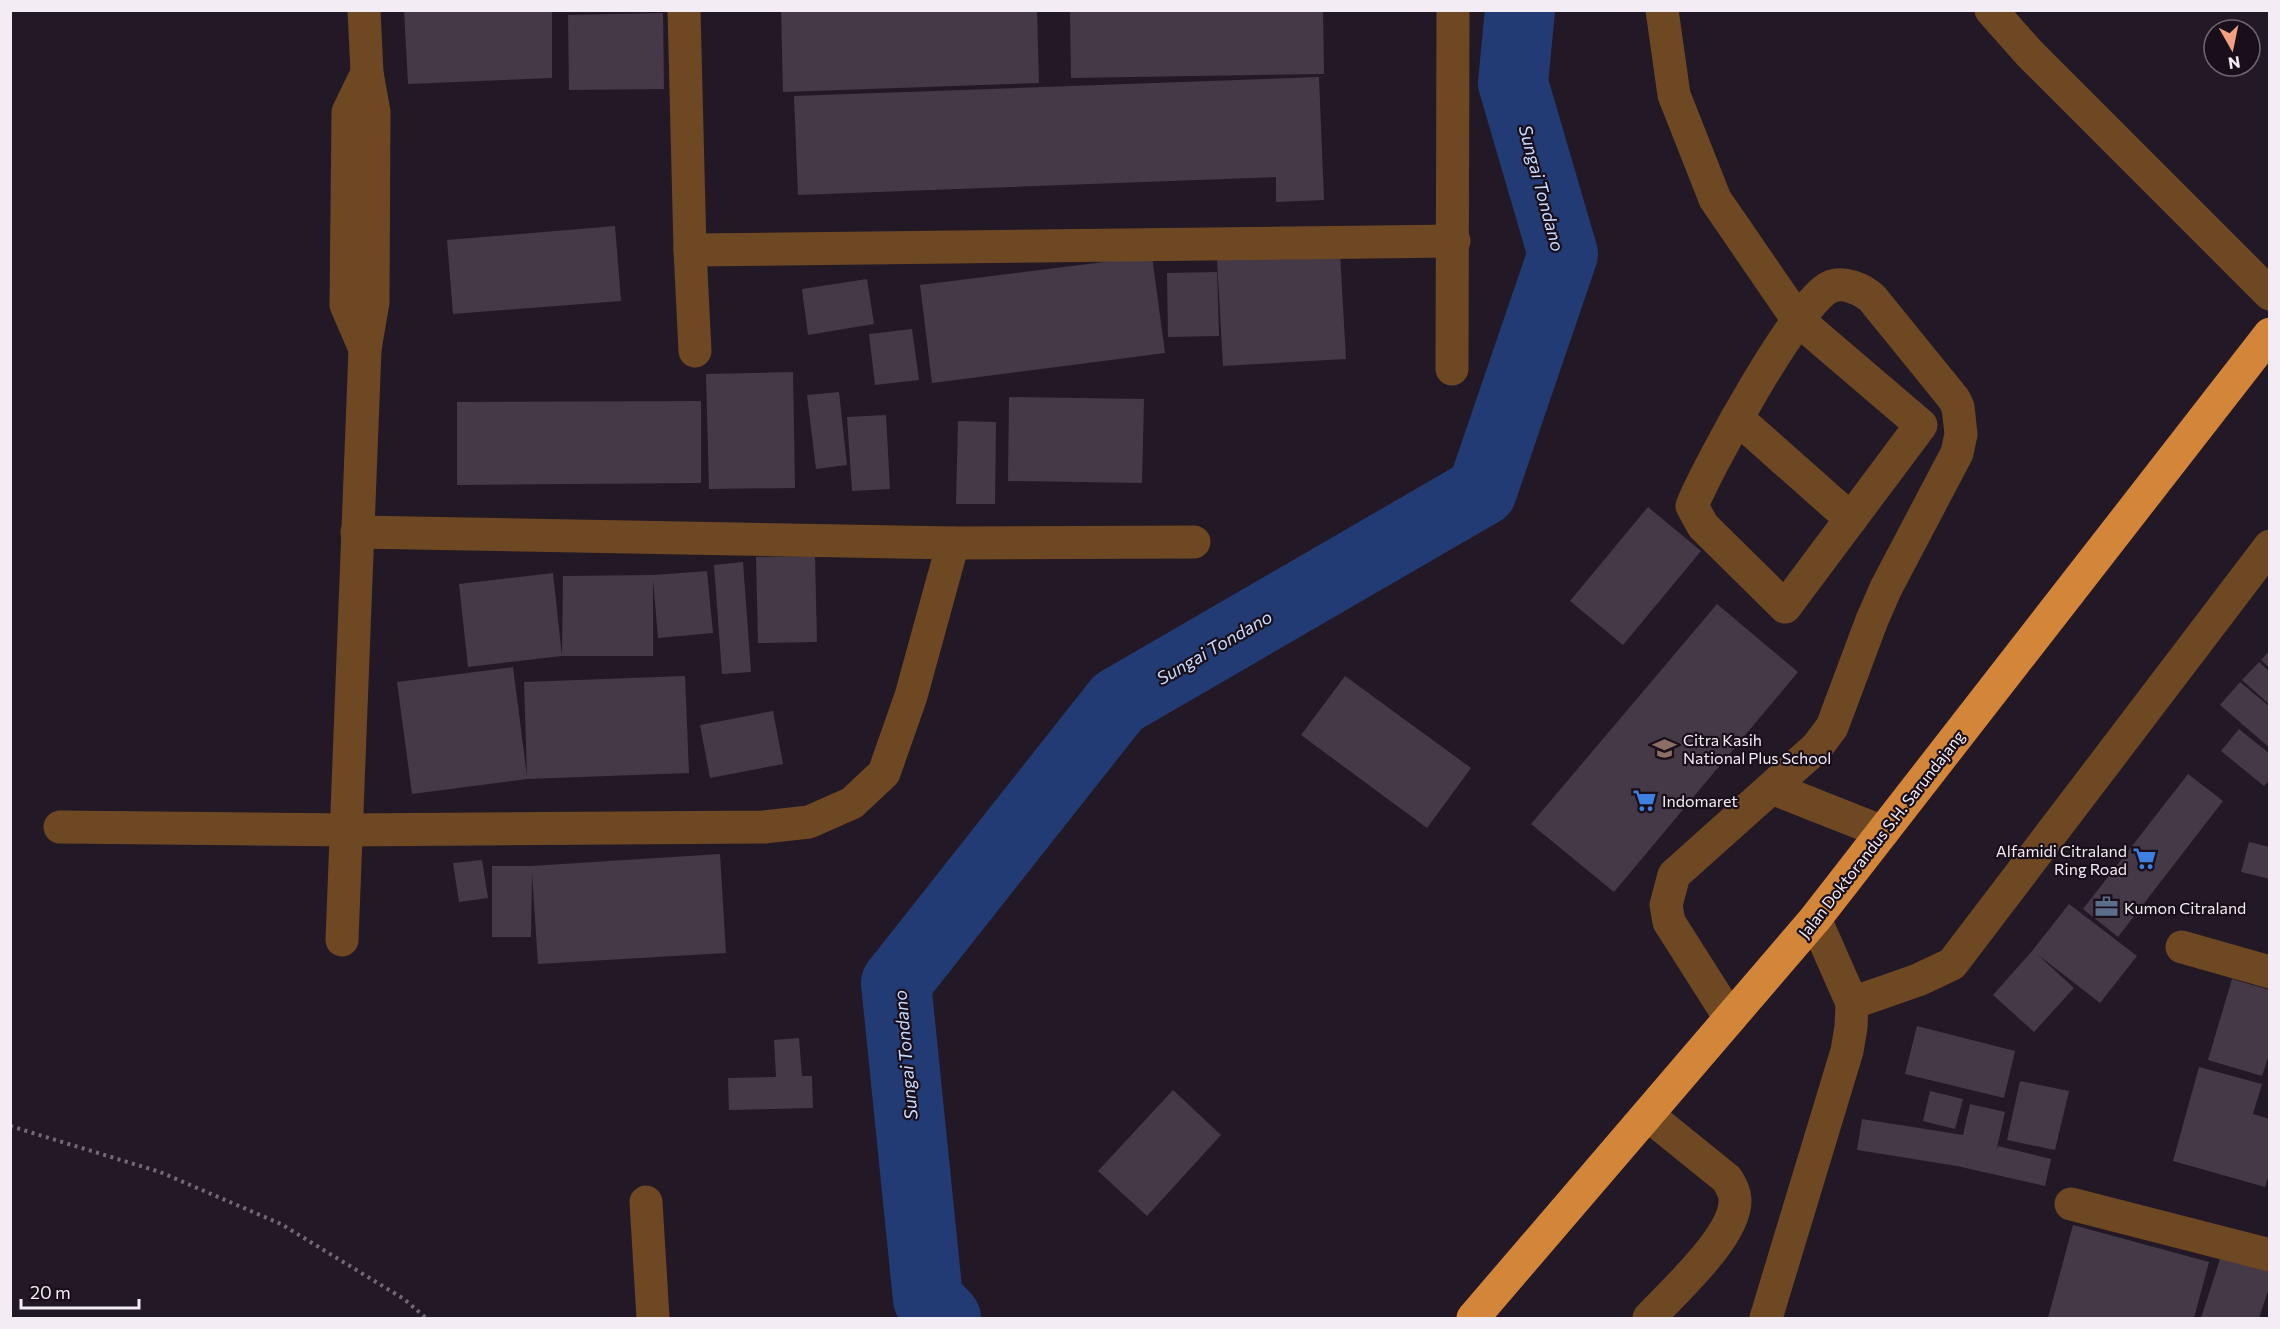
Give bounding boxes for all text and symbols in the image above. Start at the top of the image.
north arrow [2202,18,2262,78]
text: N [2227,53,2242,74]
water label: Sungai Tondano [1515,122,1569,254]
water label: Sungai Tondano [1152,605,1276,689]
street label: Jalan Doktorandus S.H. Sarundajang [1794,726,1968,942]
place label: Citra Kasih National Plus School [1683,730,1831,767]
school or university icon: Citra Kasih National Plus School [1652,735,1678,761]
supermarket icon: Indomaret [1631,787,1657,813]
place label: Indomaret [1662,791,1738,810]
place label: Alfamidi Citraland Ring Road [1996,841,2127,878]
supermarket icon: Alfamidi Citraland Ring Road [2132,846,2158,872]
office icon: Kumon Citraland [2093,894,2119,920]
place label: Kumon Citraland [2124,898,2246,917]
water label: Sungai Tondano [888,989,922,1121]
scale bar [21,1272,140,1310]
text: 20 m [30,1281,71,1303]

